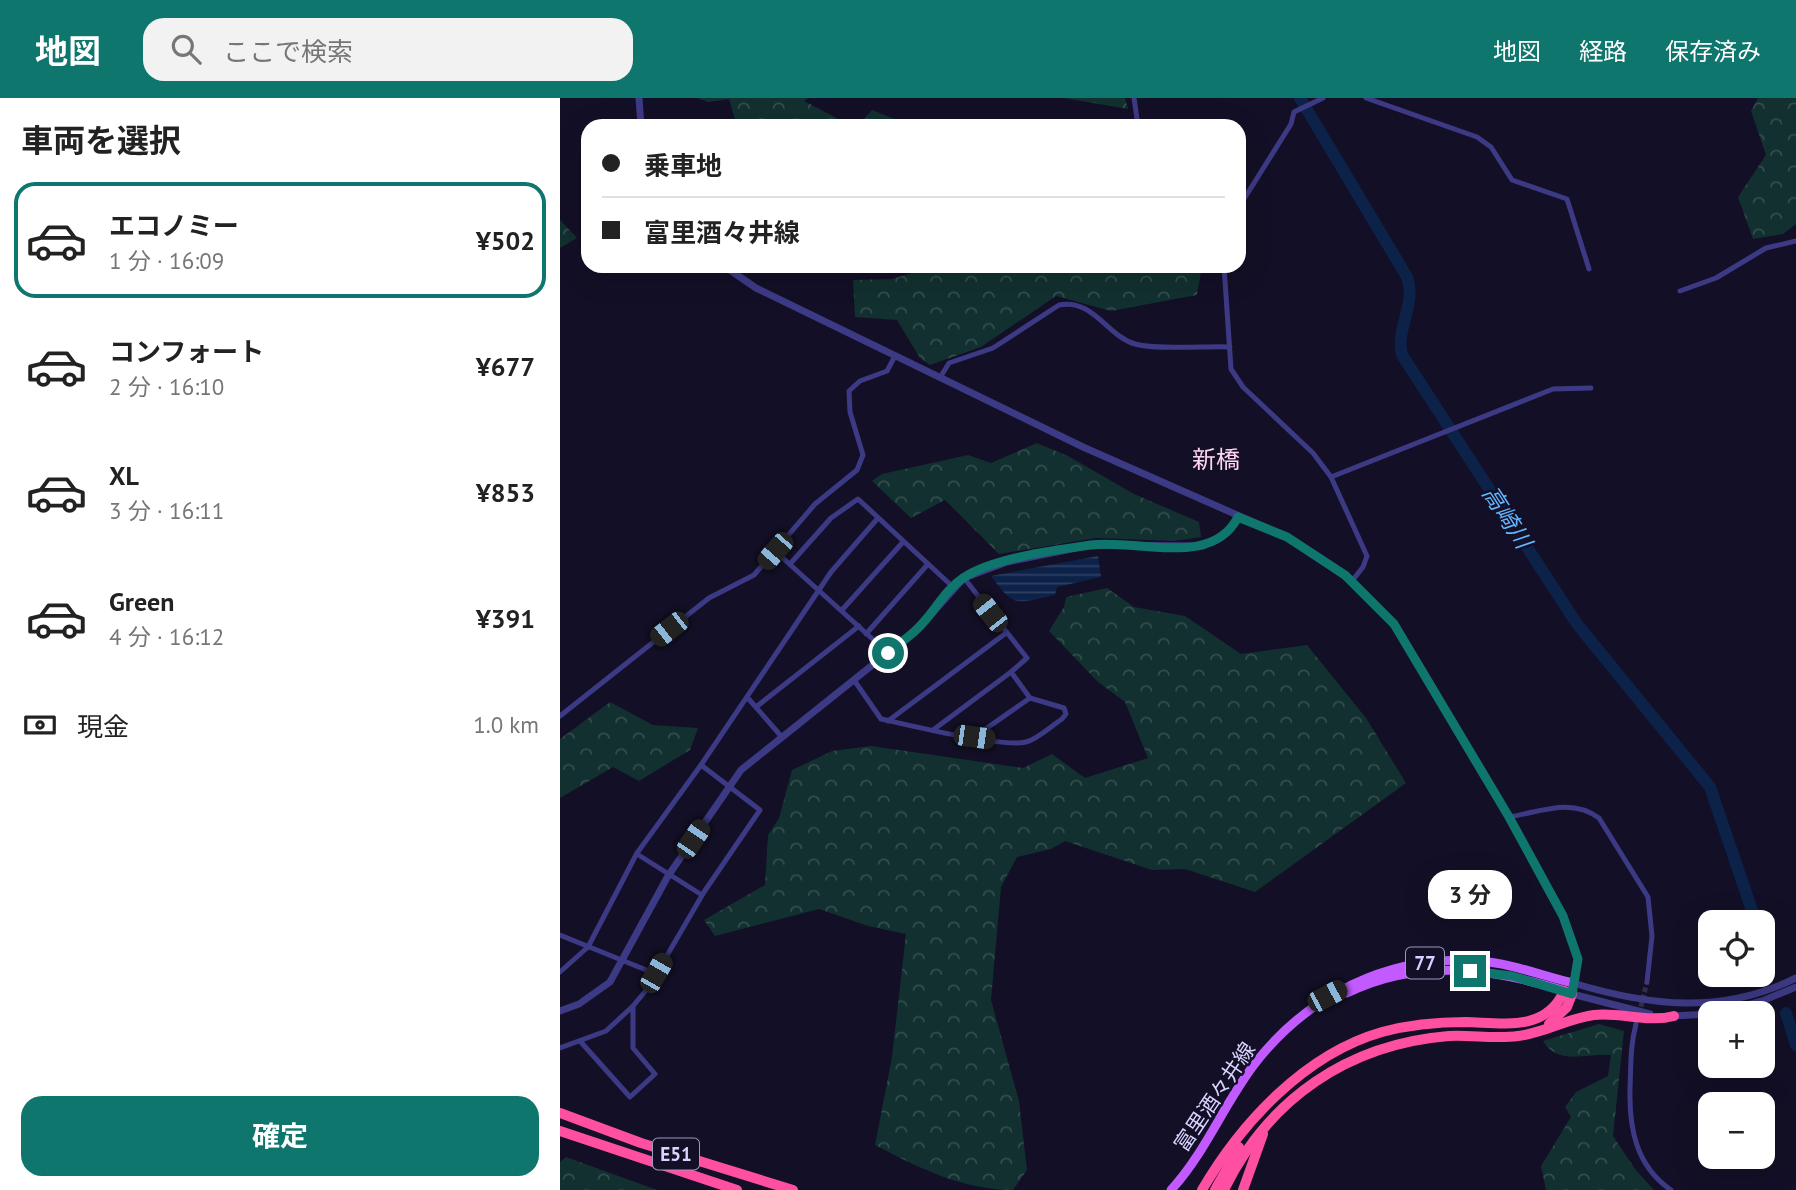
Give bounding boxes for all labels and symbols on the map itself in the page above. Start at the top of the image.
district label: 新橋 [1192,444,1240,475]
water label: 高崎川 [1476,480,1540,556]
car [754,528,797,574]
car [969,590,1012,636]
car [646,608,693,650]
route start [872,637,904,669]
car [952,724,997,750]
car [673,816,714,862]
callout: 3 分 [1428,870,1512,918]
road number: 77 [1406,948,1444,978]
car [637,950,676,996]
route end [1454,955,1486,987]
car [1304,977,1351,1015]
street label: 富里酒々井線 [1168,1037,1261,1156]
road number: E51 [653,1138,699,1170]

